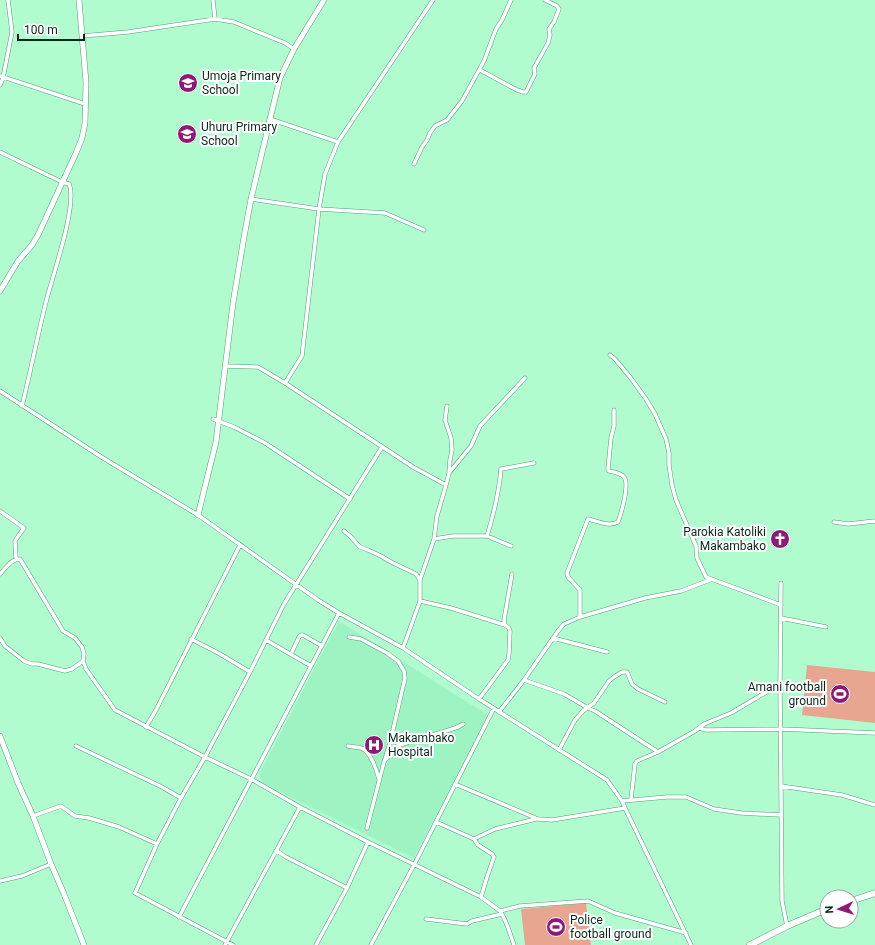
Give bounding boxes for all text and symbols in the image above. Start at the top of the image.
scale bar [18,16,84,42]
text: 100 m [24,23,58,37]
place label: Umoja Primary School [202,69,281,97]
school or university icon: Umoja Primary School [177,72,199,94]
place label: Uhuru Primary School [201,120,277,148]
school or university icon: Uhuru Primary School [176,123,198,145]
place label: Parokia Katoliki Makambako [683,525,766,553]
church icon: Parokia Katoliki Makambako [769,528,791,550]
place label: Amani football ground [748,680,826,708]
sports icon: Amani football ground [829,683,851,705]
place label: Makambako Hospital [388,731,454,759]
hospital icon: Makambako Hospital [363,734,385,756]
north arrow [819,889,859,929]
text: N [823,905,836,914]
place label: Police football ground [570,913,651,941]
sports icon: Police football ground [545,916,567,938]

